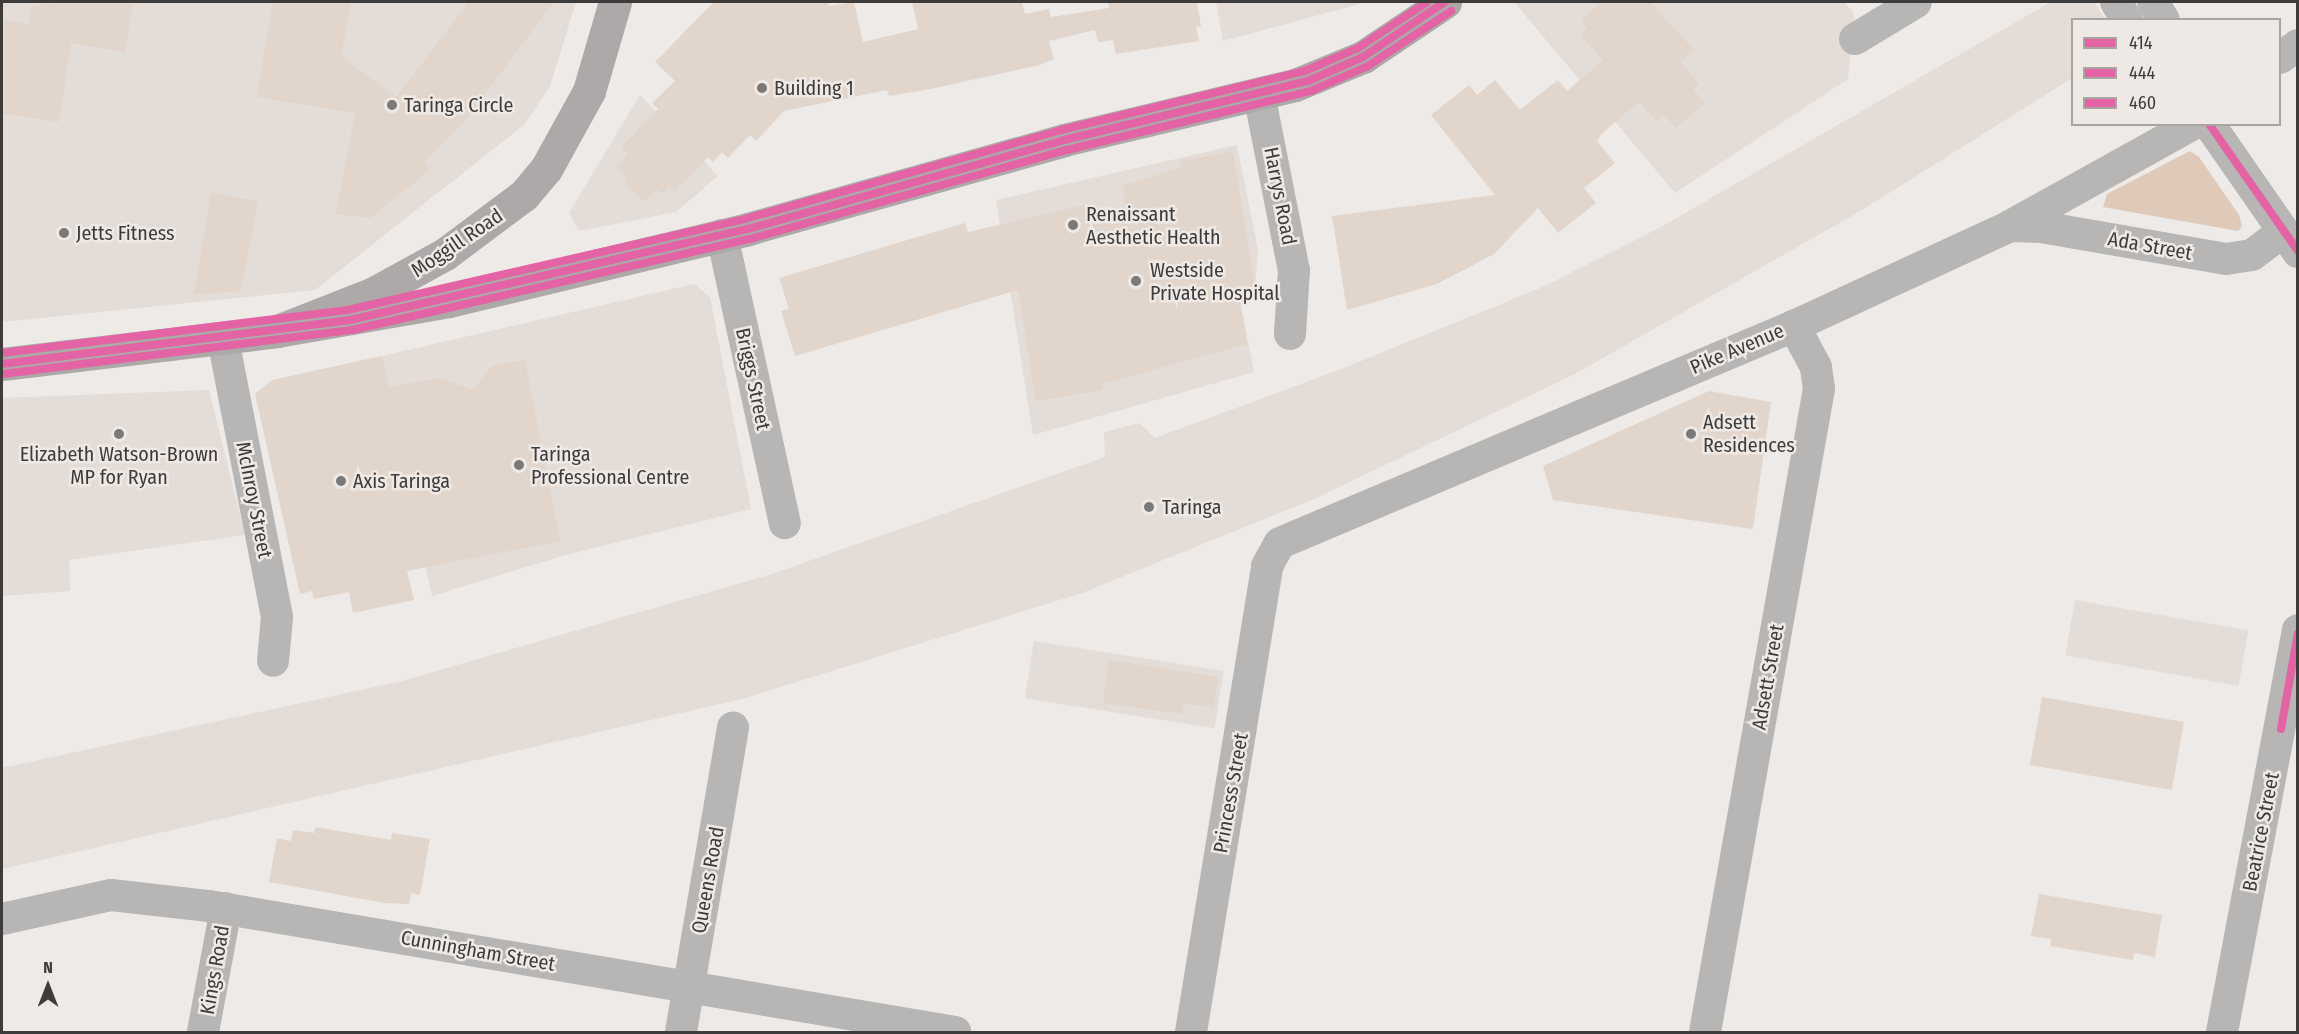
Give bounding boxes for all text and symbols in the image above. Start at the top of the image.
legend [2071,18,2281,126]
text: 414 [2129,32,2152,54]
text: 444 [2129,62,2155,84]
place label: Building 1 [774,76,854,100]
marker: Building 1 [755,81,769,95]
text: 460 [2129,92,2156,114]
place label: Taringa Circle [404,93,513,117]
marker: Taringa Circle [385,98,399,112]
street label: Harrys Road [1259,145,1301,247]
place label: Renaissant Aesthetic Health [1086,202,1221,249]
street label: Moggill Road [407,204,507,282]
marker: Renaissant Aesthetic Health [1064,216,1082,234]
place label: Jetts Fitness [76,221,175,245]
marker: Jetts Fitness [57,226,71,240]
street label: Ada Street [2106,227,2194,265]
place label: Westside Private Hospital [1150,258,1279,305]
marker: Westside Private Hospital [1127,272,1145,290]
street label: Pike Avenue [1687,319,1787,379]
street label: Briggs Street [730,326,776,432]
place label: Adsett Residences [1703,410,1795,457]
marker: Elizabeth Watson-Brown MP for Ryan [112,427,126,441]
marker: Adsett Residences [1684,427,1698,441]
street label: McInroy Street [231,440,277,560]
place label: Taringa Professional Centre [531,442,689,489]
place label: Elizabeth Watson-Brown MP for Ryan [20,443,218,490]
marker: Taringa Professional Centre [512,458,526,472]
place label: Axis Taringa [353,469,450,493]
marker: Axis Taringa [334,474,348,488]
place label: Taringa [1162,495,1221,519]
marker: Taringa [1140,498,1158,516]
street label: Adsett Street [1747,622,1789,732]
street label: Princess Street [1209,731,1253,855]
street label: Beatrice Street [2238,770,2284,894]
street label: Queens Road [687,825,729,935]
street label: Kings Road [195,924,235,1016]
street label: Cunningham Street [399,926,557,976]
north arrow [18,956,78,1016]
text: N [43,958,53,977]

